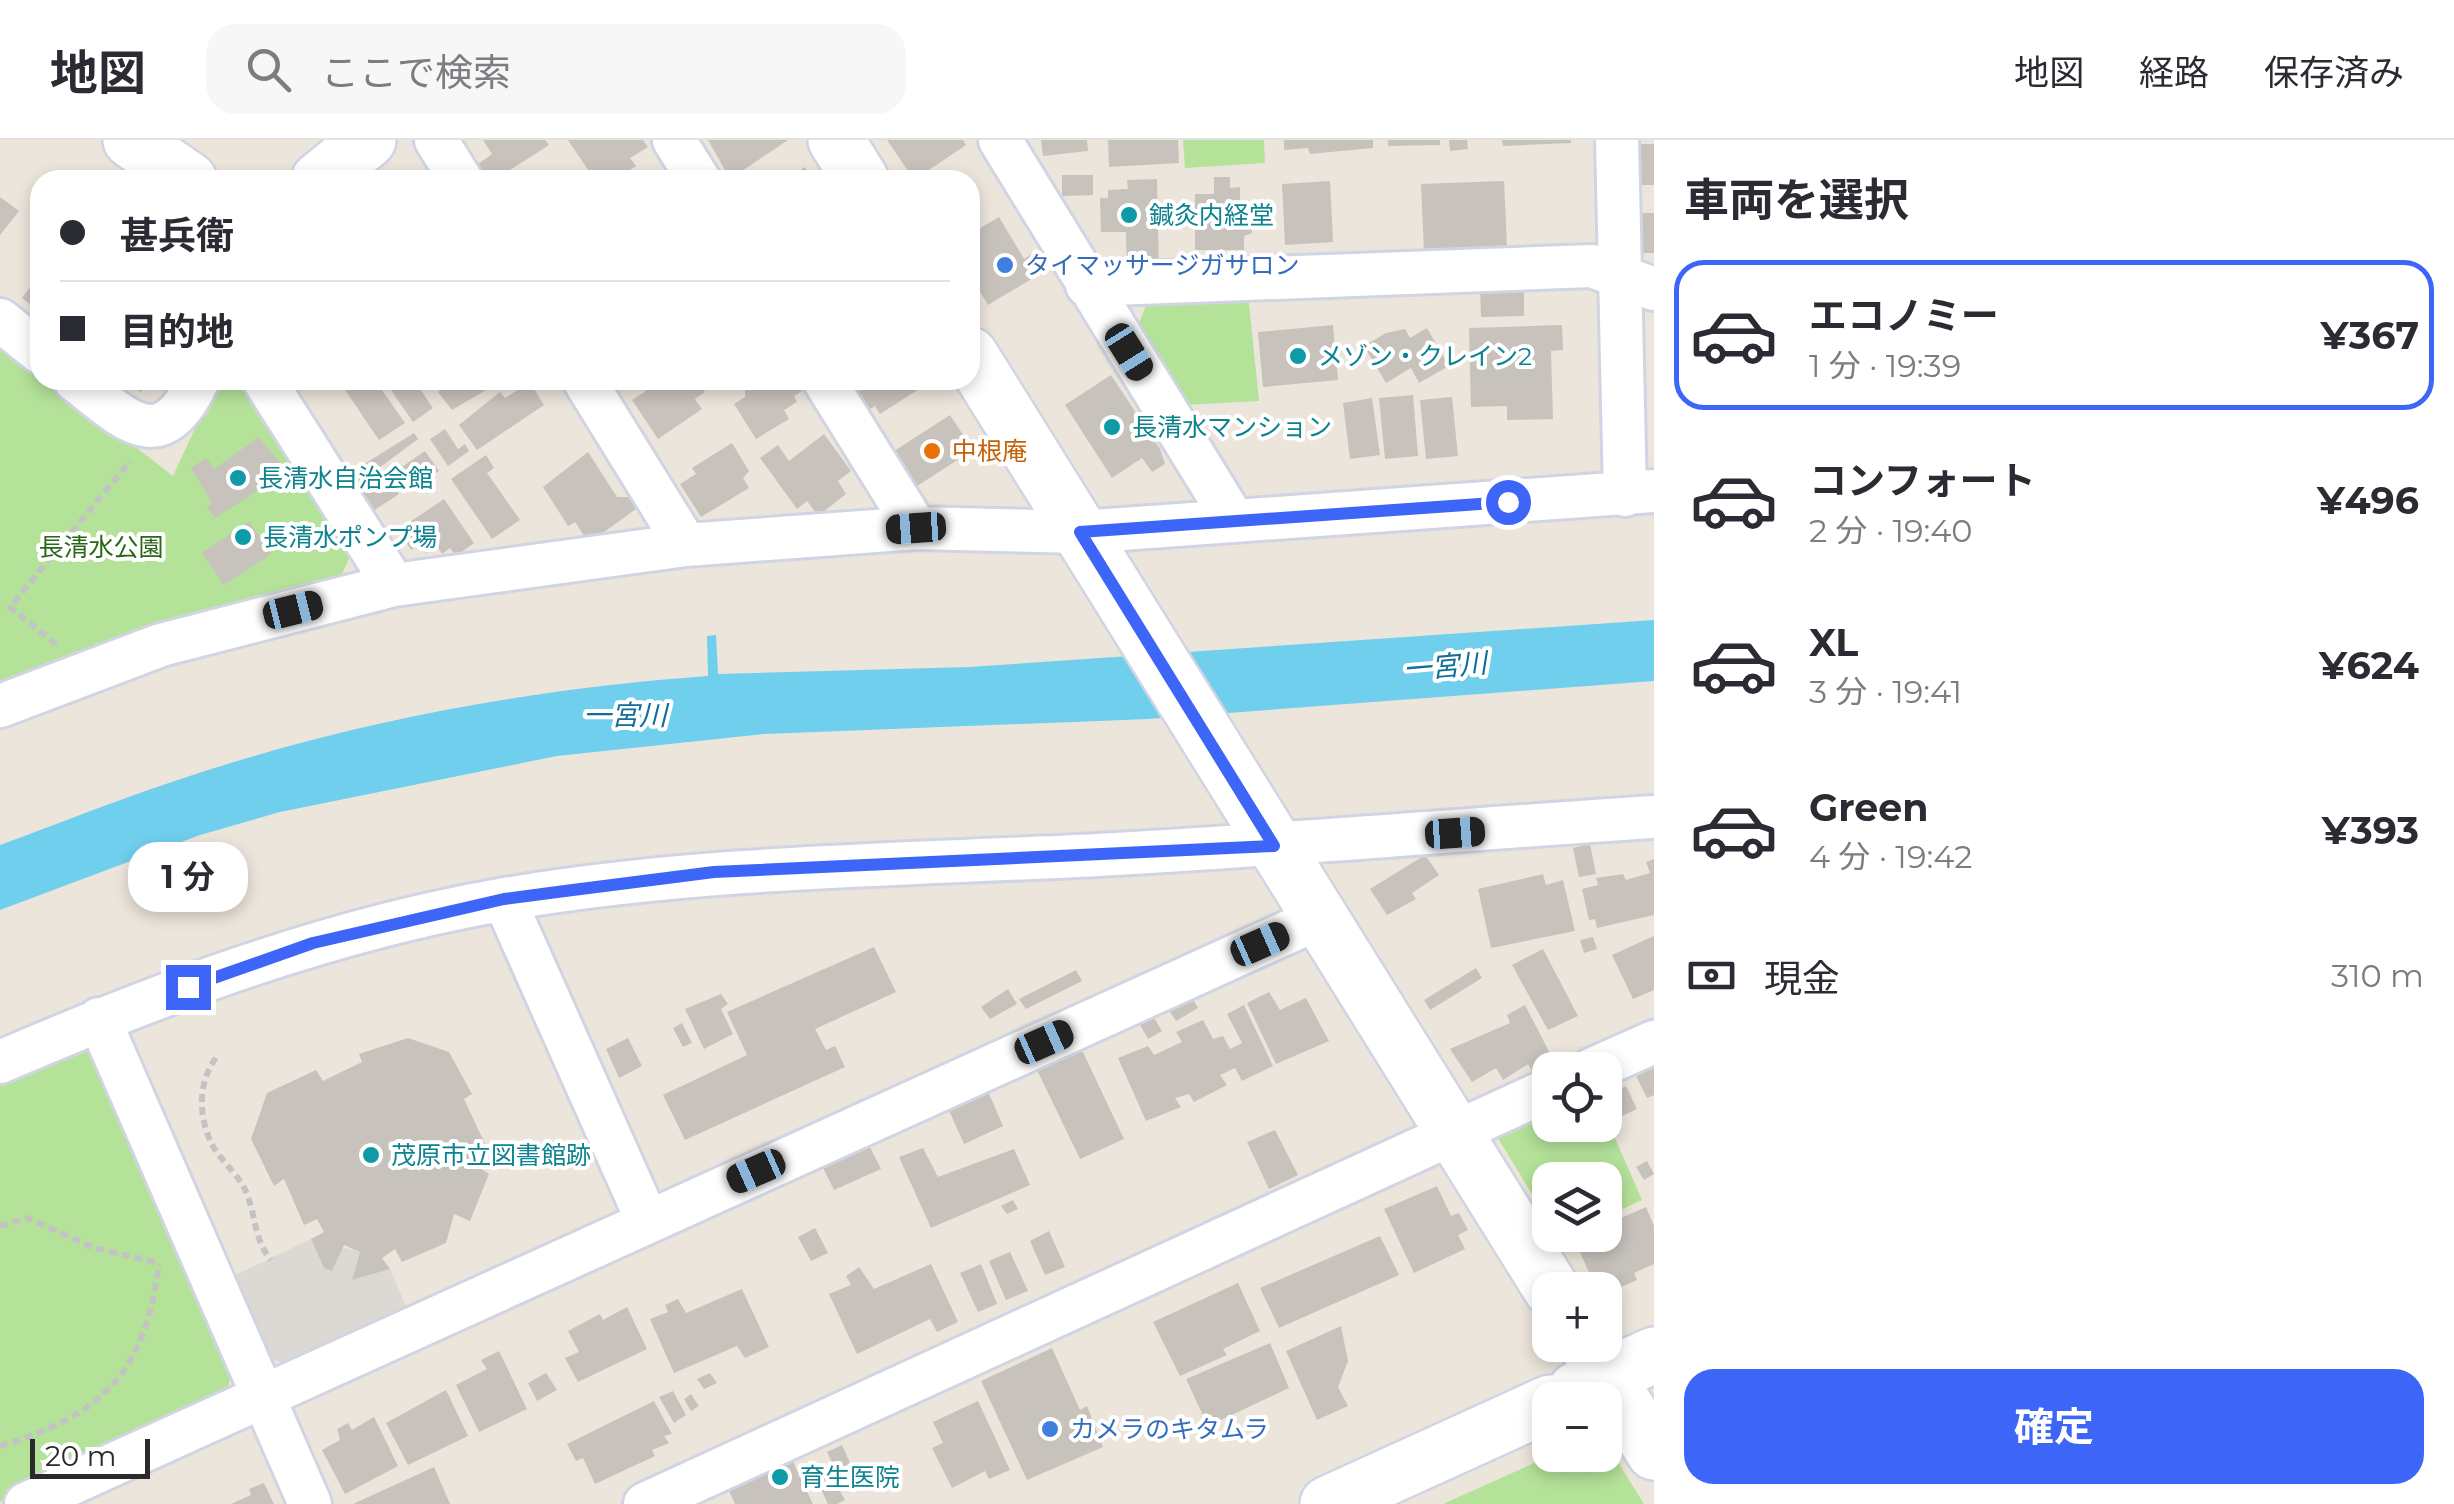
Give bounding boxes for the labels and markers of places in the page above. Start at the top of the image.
place label: 鍼灸内経堂 [1149,200,1274,230]
marker: 鍼灸内経堂 [1118,204,1140,226]
place label: タイマッサージガサロン [1025,250,1300,280]
marker: タイマッサージガサロン [994,254,1016,276]
place label: メゾン・クレイン2 [1318,341,1532,371]
marker: メゾン・クレイン2 [1287,345,1309,367]
place label: 長清水マンション [1132,412,1332,442]
marker: 長清水マンション [1101,416,1123,438]
place label: 中根庵 [952,436,1027,466]
marker: 中根庵 [921,440,943,462]
place label: 長清水自治会館 [258,463,433,493]
marker: 長清水自治会館 [227,467,249,489]
place label: 長清水ポンプ場 [263,522,437,552]
marker: 長清水ポンプ場 [232,526,254,548]
place label: 茂原市立図書館跡 [391,1140,591,1170]
marker: 茂原市立図書館跡 [360,1144,382,1166]
place label: カメラのキタムラ [1070,1414,1269,1444]
marker: カメラのキタムラ [1039,1418,1061,1440]
place label: 育生医院 [800,1462,900,1492]
marker: 育生医院 [769,1466,791,1488]

